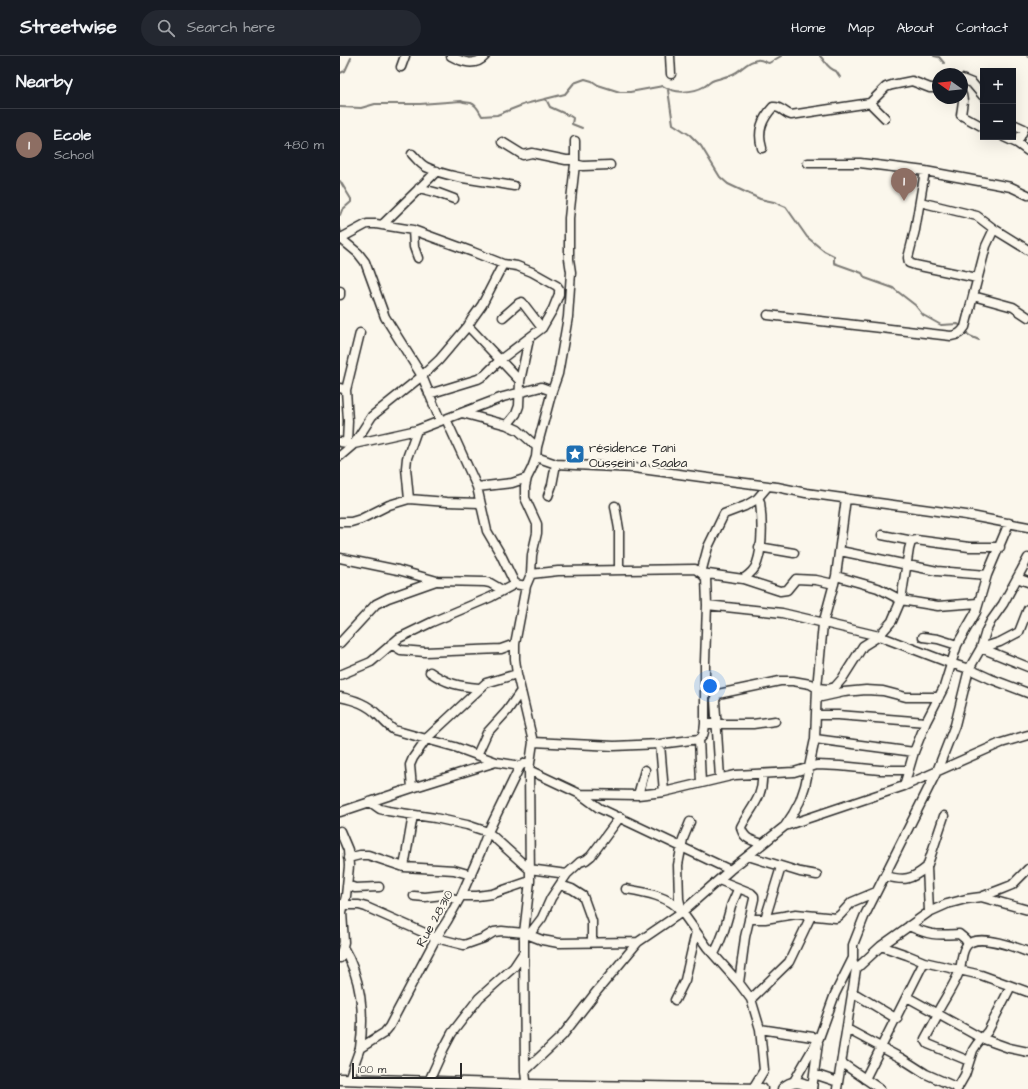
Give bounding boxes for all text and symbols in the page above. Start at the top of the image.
search box [141,10,421,46]
text: Streetwise [20,14,117,41]
icon: search [155,17,177,39]
text: Search here [187,17,275,38]
text: Home [791,18,826,38]
text: Map [848,18,874,38]
text: About [896,18,934,38]
text: Contact [956,18,1008,38]
north arrow [932,68,968,104]
map controls [980,68,1016,140]
button: + [980,68,1016,104]
text: Nearby [16,70,73,94]
button: − [980,104,1016,140]
text: Ecole [54,125,91,146]
text: 1 [28,136,30,154]
text: 480 m [283,136,324,154]
text: School [54,146,94,164]
pin: 1 [891,168,917,201]
place label: résidence Tani Ousseini a Saaba [589,439,688,472]
place icon: résidence Tani Ousseini a Saaba [564,443,586,465]
your location [700,676,720,696]
street label: Rue 28.310 [412,887,458,950]
scale bar [352,1061,462,1080]
text: 100 m [358,1062,386,1077]

